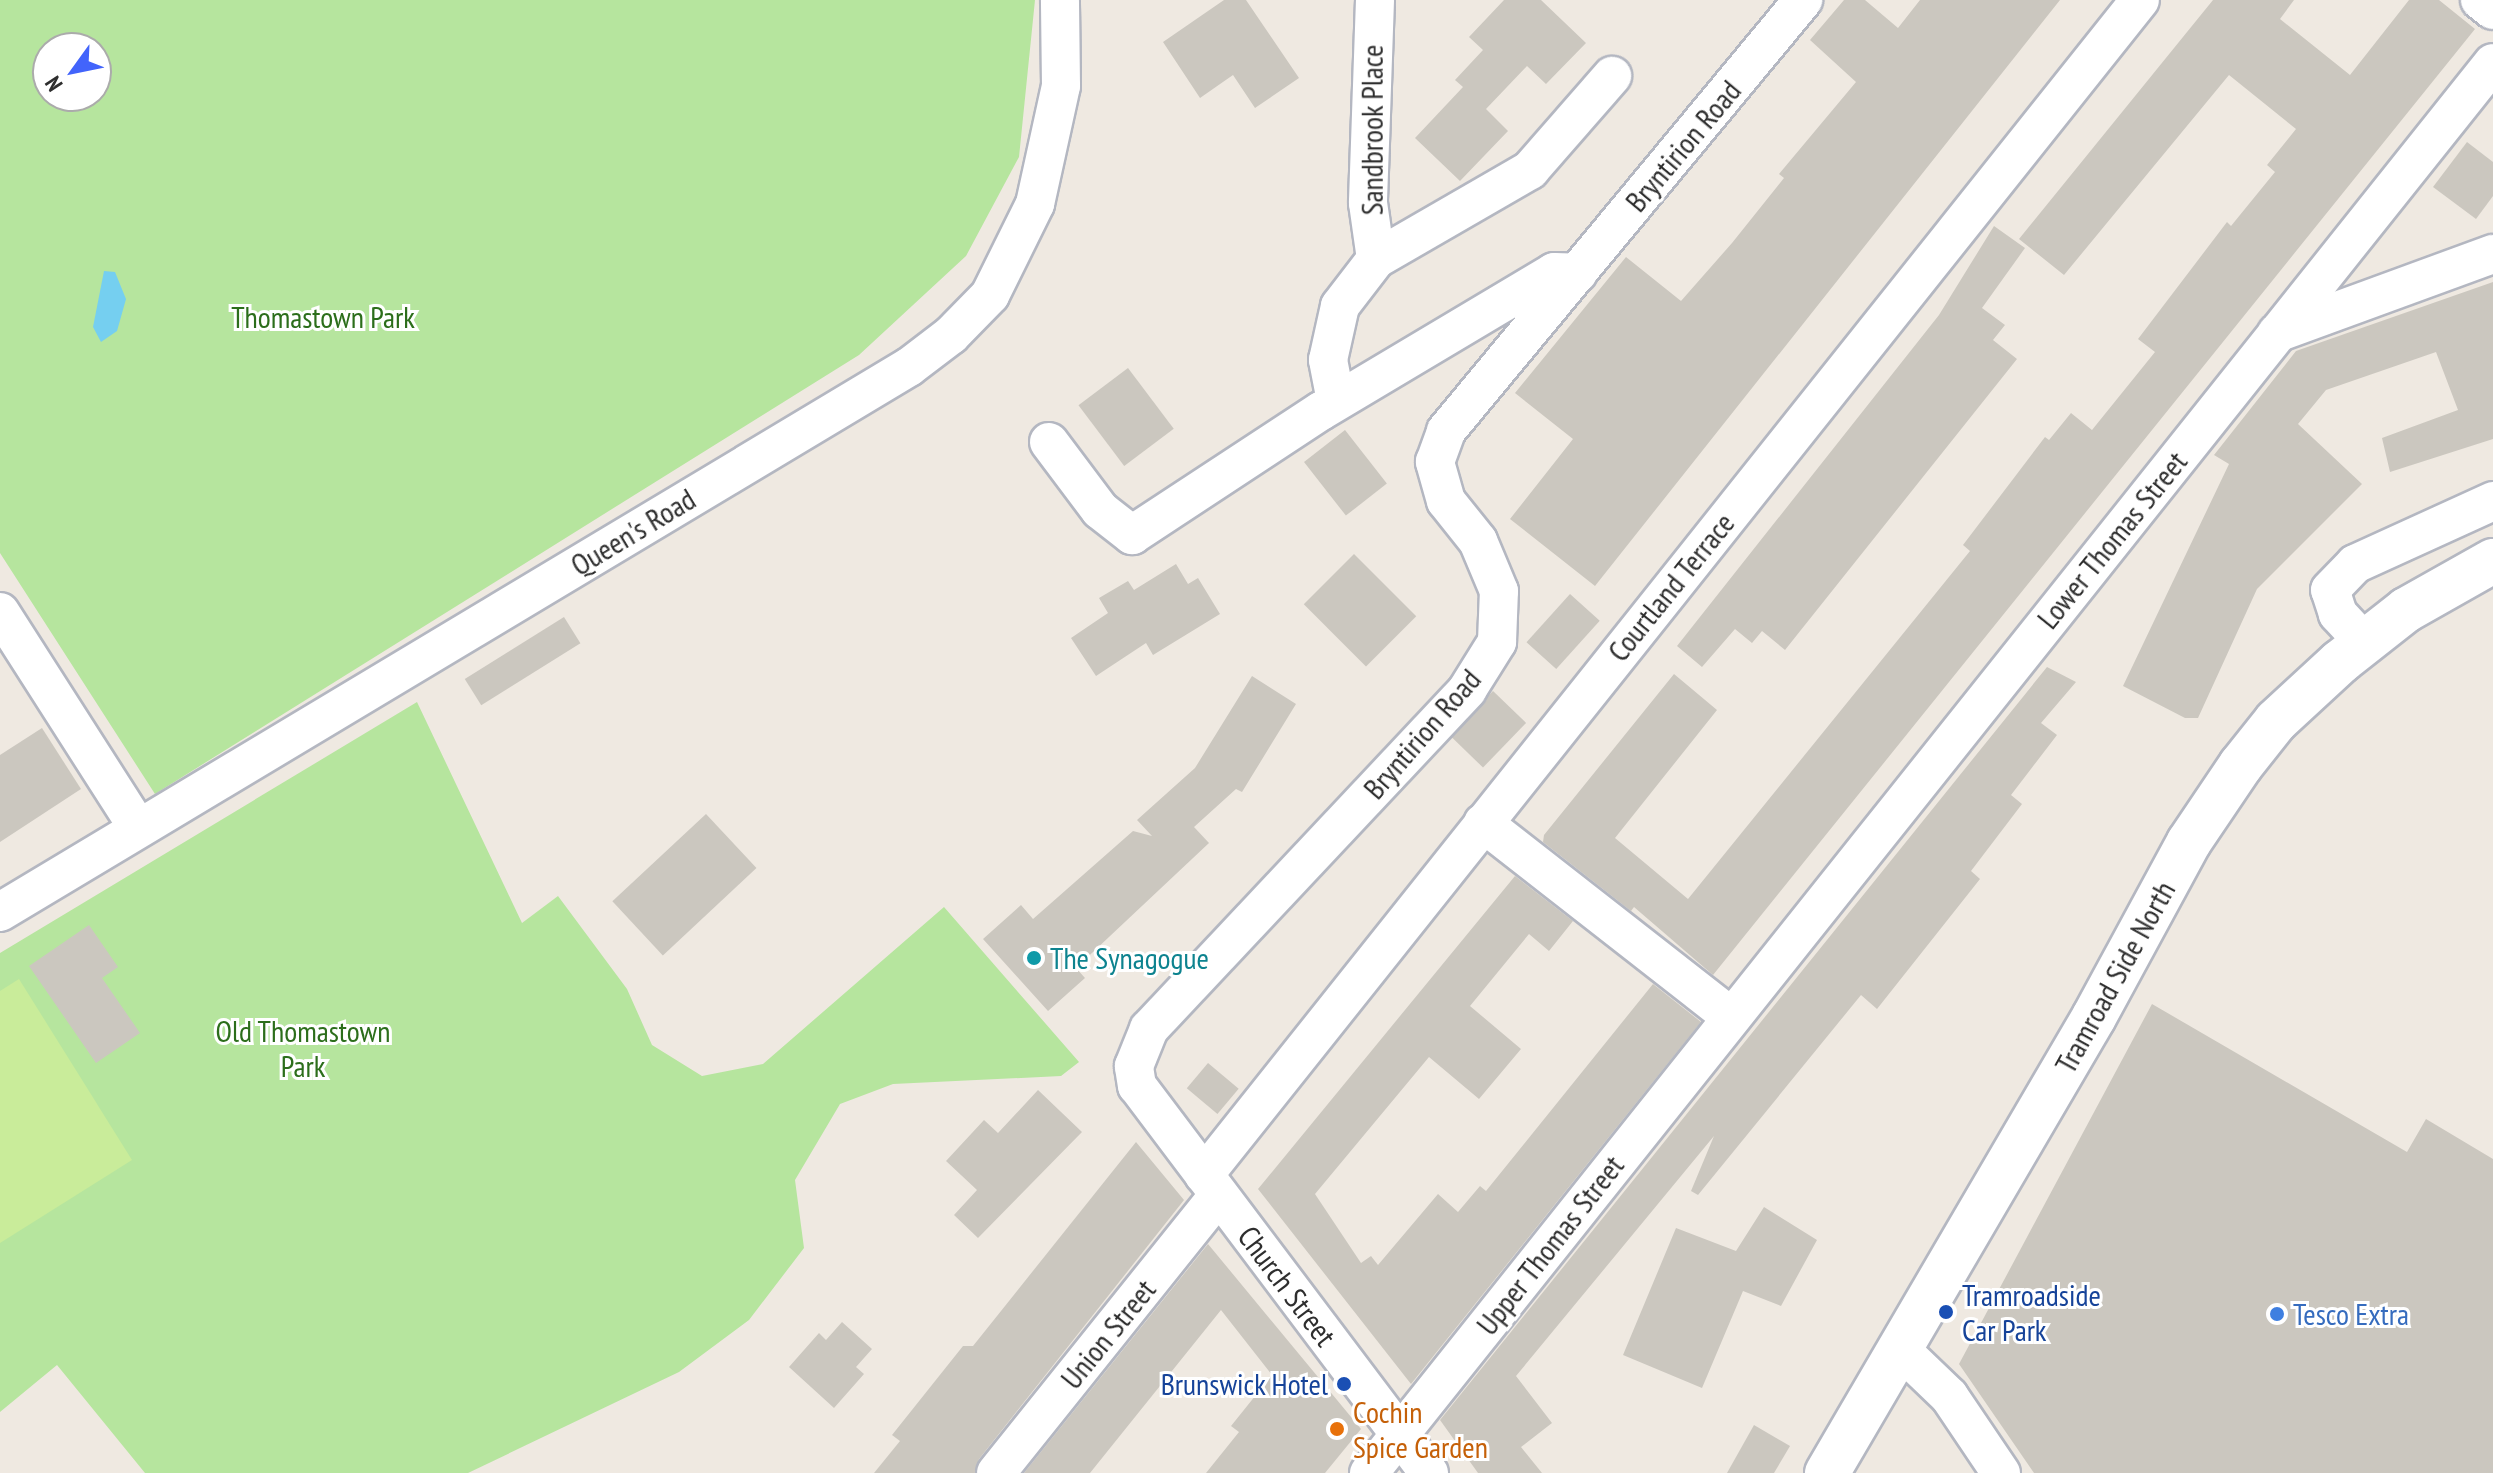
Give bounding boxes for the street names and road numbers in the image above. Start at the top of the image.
street label: Sandbrook Place [1354,44,1390,216]
street label: Bryntirion Road [1618,73,1748,219]
street label: Lower Thomas Street [2029,444,2195,636]
street label: Queen's Road [564,481,702,583]
street label: Courtland Terrace [1600,505,1742,669]
street label: Bryntirion Road [1356,662,1488,806]
street label: Tramroad Side North [2047,875,2183,1079]
street label: Upper Thomas Street [1469,1148,1631,1342]
street label: Church Street [1230,1219,1344,1353]
street label: Union Street [1053,1272,1163,1396]

